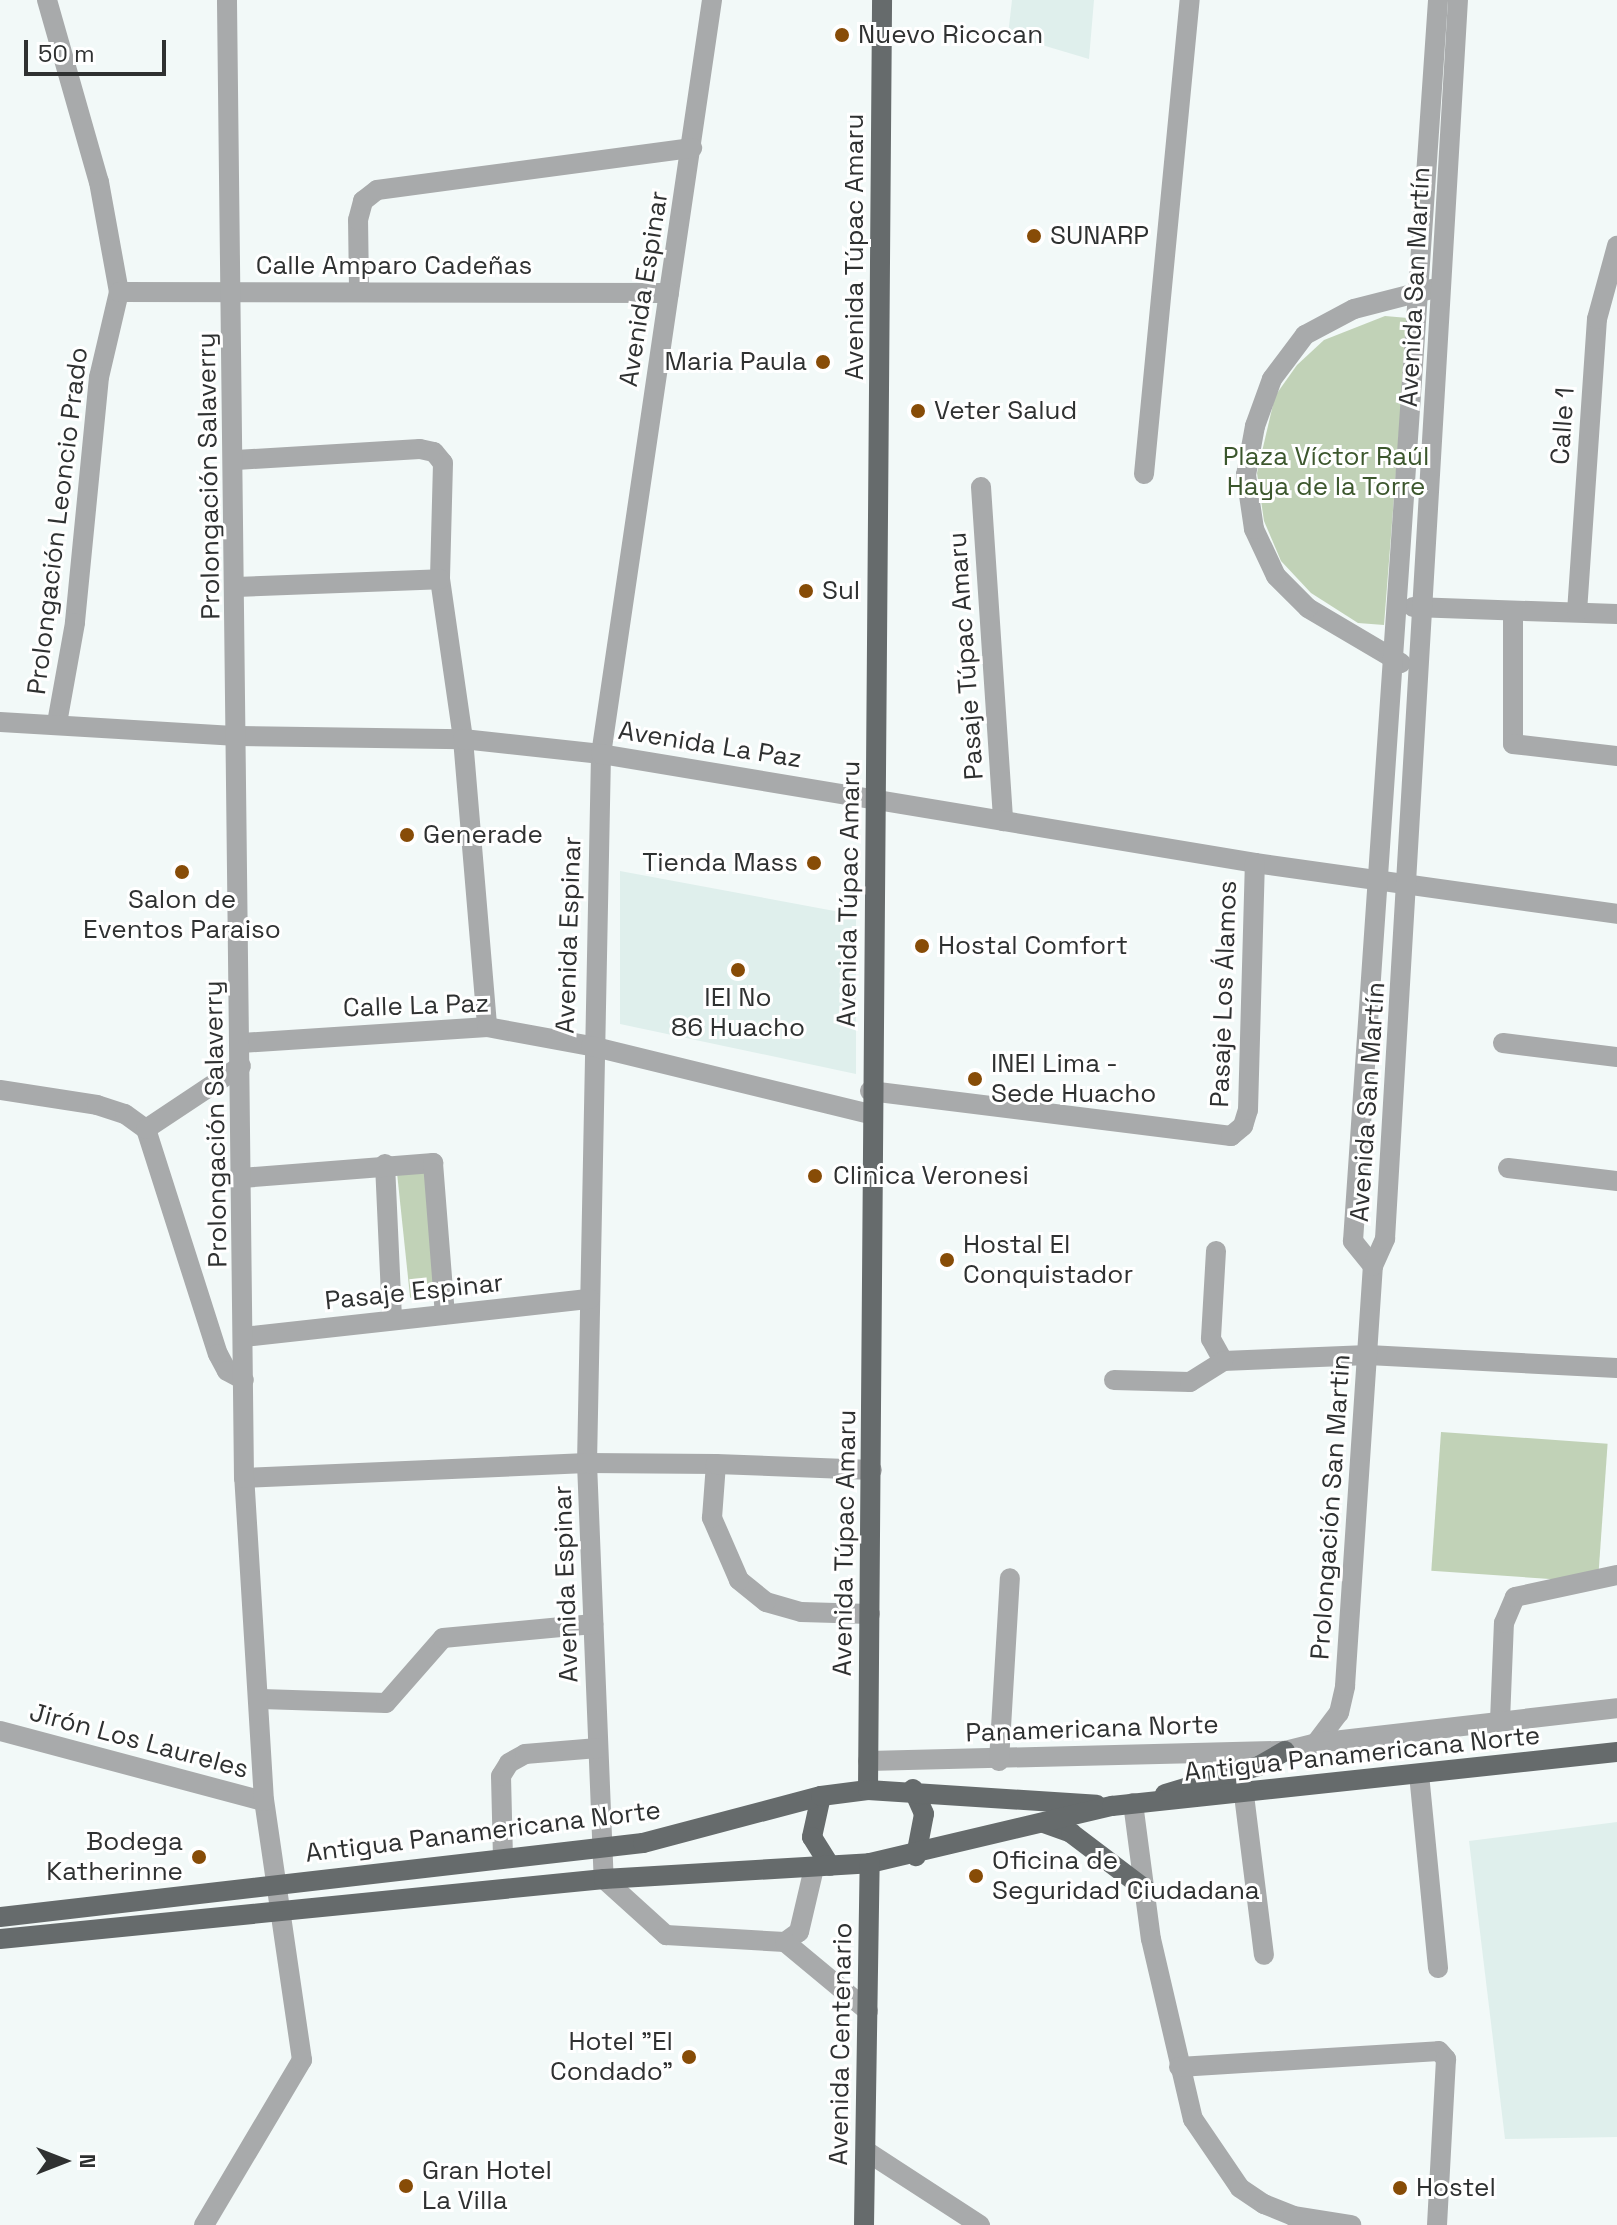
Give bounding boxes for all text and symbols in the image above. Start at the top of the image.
place label: Nuevo Ricocan [858,19,1043,51]
scale bar [28,24,170,74]
marker: Nuevo Ricocan [833,26,851,44]
text: 50 m [38,38,95,69]
street label: Avenida Túpac Amaru [839,113,871,381]
street label: Avenida San Martín [1393,166,1437,408]
street label: Avenida Espinar [613,189,675,389]
place label: SUNARP [1050,220,1149,252]
marker: SUNARP [1025,227,1043,245]
street label: Calle Amparo Cadeñas [256,250,532,282]
street label: Prolongación Salaverry [191,332,227,620]
street label: Prolongación Leoncio Prado [21,345,95,697]
place label: Maria Paula [665,346,807,378]
marker: Maria Paula [814,353,832,371]
street label: Calle 1 [1545,386,1581,466]
place label: Veter Salud [934,395,1077,427]
marker: Veter Salud [909,402,927,420]
park label: Plaza Víctor Raúl Haya de la Torre [1223,441,1429,502]
street label: Pasaje Túpac Amaru [942,531,990,781]
place label: Sul [822,575,860,607]
marker: Sul [797,582,815,600]
street label: Avenida La Paz [616,715,804,775]
street label: Avenida Túpac Amaru [831,760,867,1028]
place label: Generade [423,819,543,851]
marker: Generade [398,826,416,844]
street label: Avenida Espinar [550,836,588,1034]
place label: Tienda Mass [642,847,798,879]
marker: Tienda Mass [805,854,823,872]
marker: Salon de Eventos Paraiso [173,863,191,881]
street label: Pasaje Los Álamos [1204,880,1244,1108]
place label: Salon de Eventos Paraiso [83,884,281,946]
place label: Hostal Comfort [938,930,1128,962]
marker: Hostal Comfort [913,937,931,955]
marker: IEI No 86 Huacho [729,961,747,979]
street label: Prolongación Salaverry [198,980,234,1268]
street label: Avenida San Martín [1344,981,1392,1223]
place label: IEI No 86 Huacho [671,982,805,1044]
street label: Calle La Paz [342,988,490,1024]
place label: INEI Lima - Sede Huacho [991,1048,1156,1110]
marker: INEI Lima - Sede Huacho [966,1070,984,1088]
place label: Clinica Veronesi [833,1160,1029,1192]
marker: Clinica Veronesi [804,1165,826,1187]
place label: Hostal El Conquistador [963,1229,1133,1290]
marker: Hostal El Conquistador [938,1251,956,1269]
street label: Pasaje Espinar [323,1267,505,1317]
street label: Prolongación San Martin [1305,1353,1357,1661]
street label: Avenida Túpac Amaru [827,1409,863,1677]
street label: Avenida Espinar [547,1485,585,1683]
street label: Jirón Los Laureles [26,1697,252,1785]
street label: Panamericana Norte [965,1709,1219,1749]
street label: Antigua Panamericana Norte [1183,1720,1541,1788]
street label: Antigua Panamericana Norte [304,1795,662,1869]
place label: Bodega Katherinne [46,1826,183,1888]
place label: Oficina de Seguridad Ciudadana [992,1845,1260,1906]
marker: Bodega Katherinne [190,1848,208,1866]
marker: Oficina de Seguridad Ciudadana [967,1867,985,1885]
street label: Avenida Centenario [823,1922,859,2166]
place label: Hotel "El Condado" [550,2026,673,2088]
marker: Hotel "El Condado" [680,2048,698,2066]
north arrow [24,2121,104,2201]
text: N [74,2154,102,2168]
place label: Gran Hotel La Villa [422,2155,552,2216]
place label: Hostel [1416,2172,1496,2204]
marker: Gran Hotel La Villa [397,2177,415,2195]
marker: Hostel [1391,2179,1409,2197]

